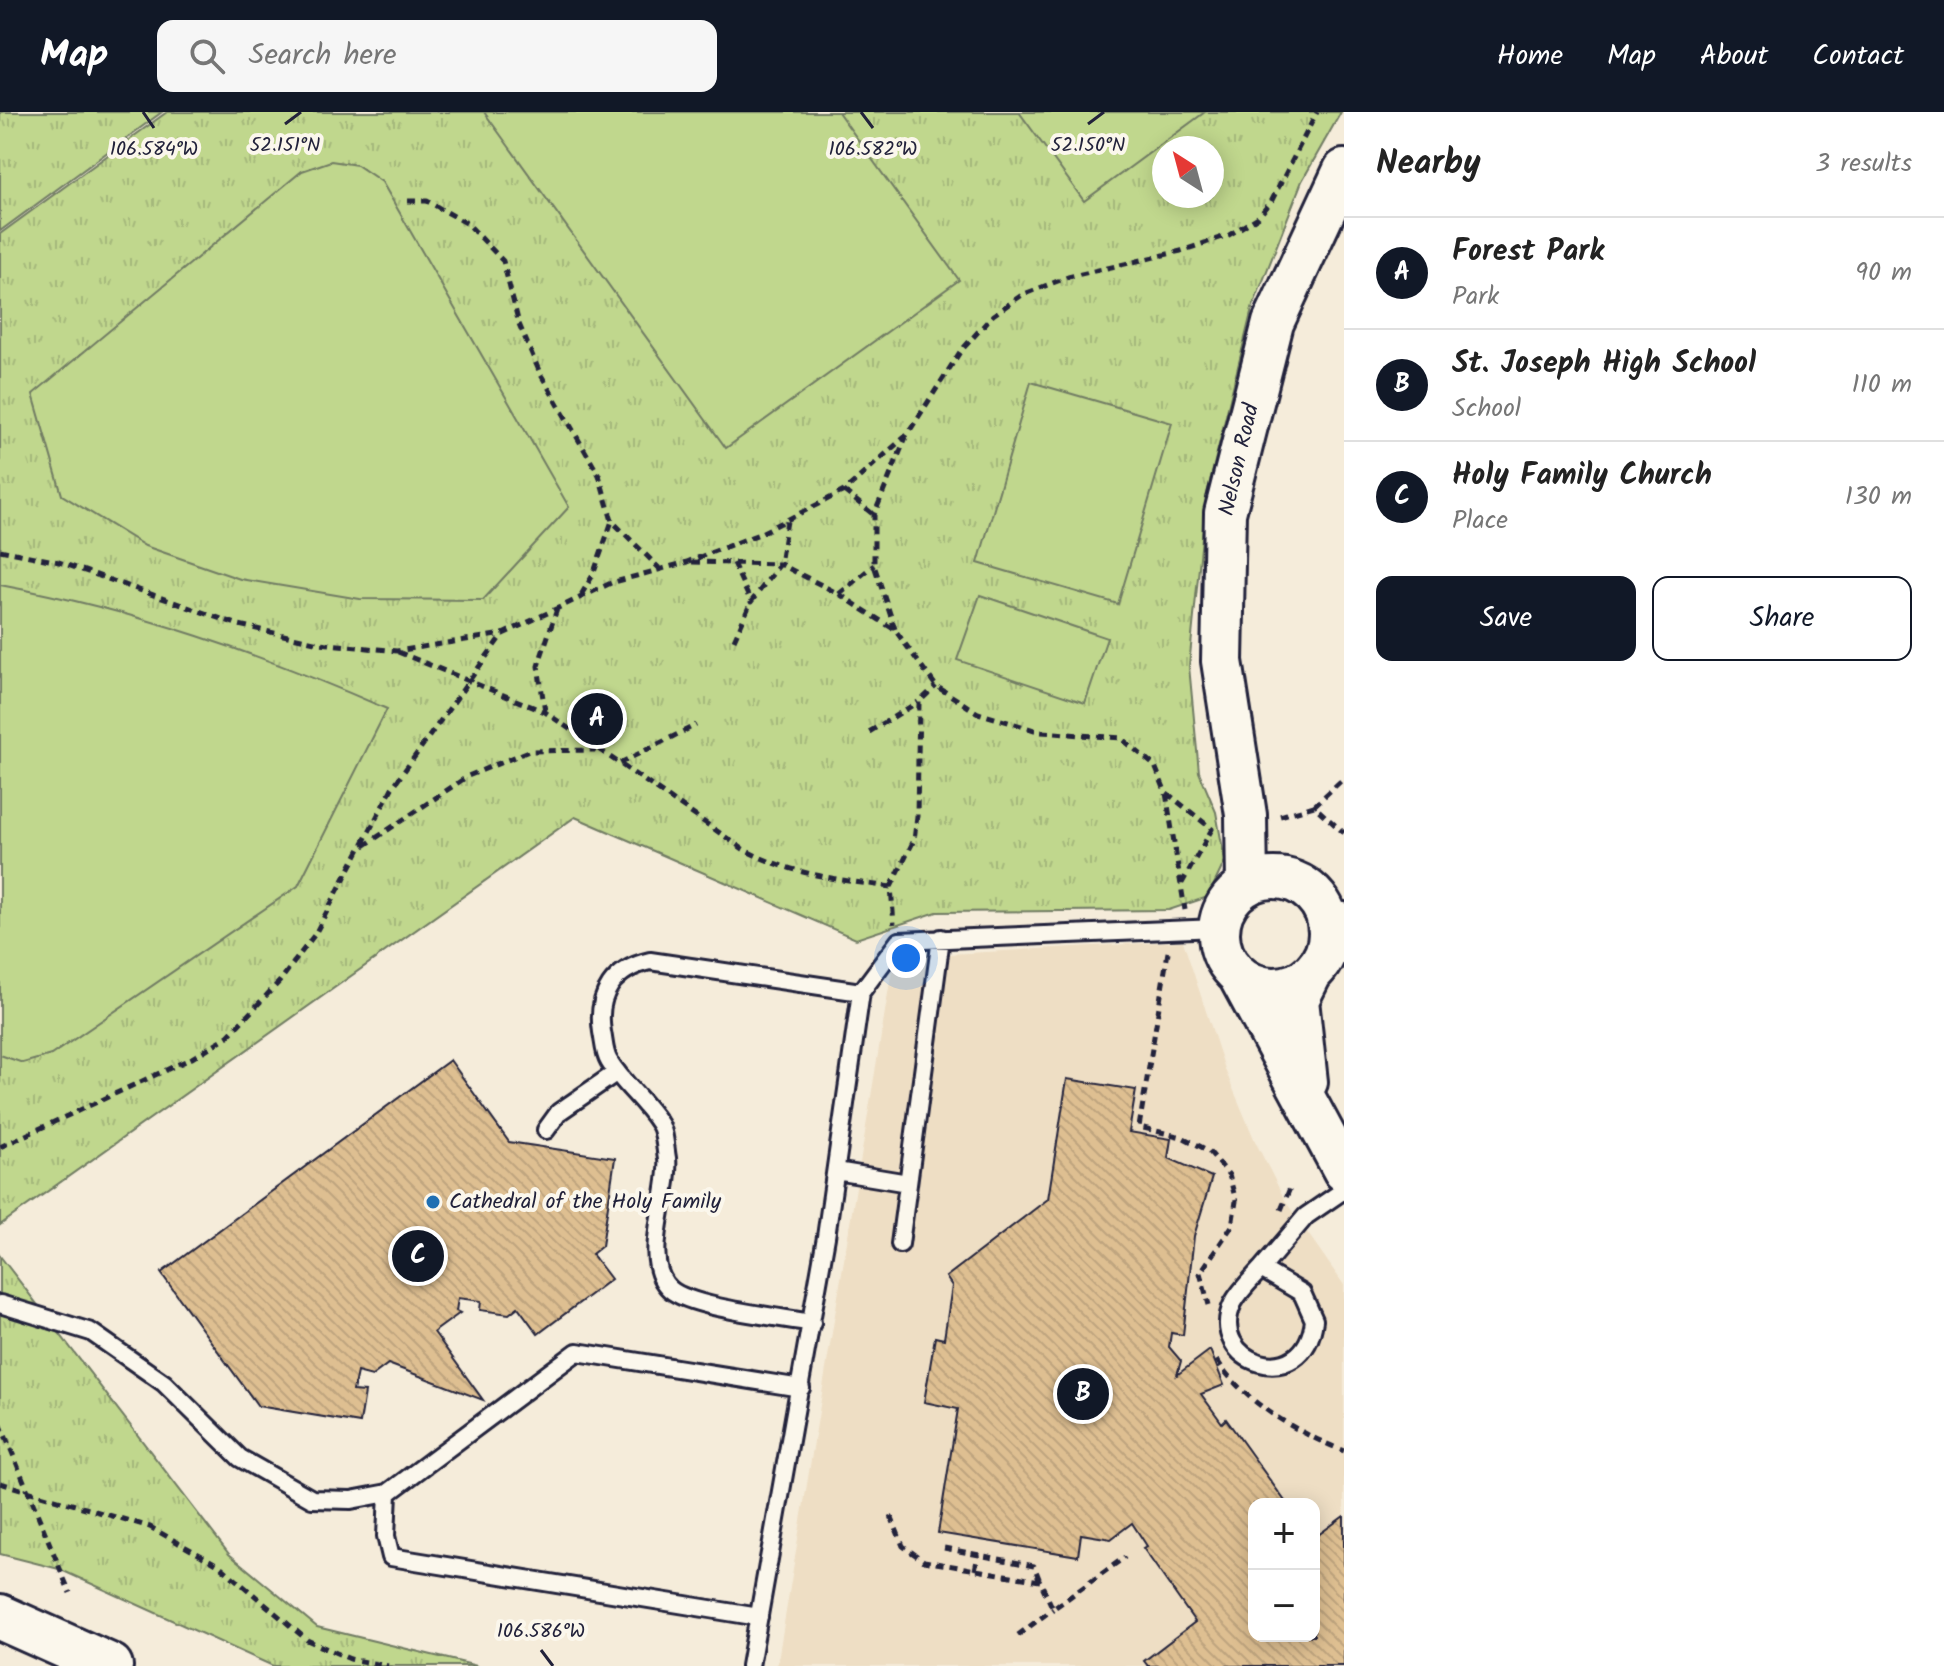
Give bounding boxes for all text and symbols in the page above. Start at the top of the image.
search box [157,20,717,92]
text: Map [40,26,109,86]
text: Search here [249,32,396,80]
icon: search [185,34,229,78]
text: Home [1497,34,1563,79]
text: Map [1607,34,1656,79]
text: About [1700,34,1768,79]
text: Contact [1812,34,1904,79]
text: 52.151°N [250,130,320,162]
text: 52.150°N [1051,130,1125,162]
text: 106.584°W [110,134,198,166]
text: 106.582°W [829,134,917,166]
north arrow [1152,136,1224,208]
text: Nearby [1376,137,1481,191]
text: 3 results [1815,143,1912,185]
text: Forest Park [1452,228,1604,276]
text: A [1394,252,1410,294]
text: 90 m [1855,252,1912,294]
text: Park [1452,276,1499,318]
text: St. Joseph High School [1452,340,1756,388]
text: B [1394,364,1410,406]
text: 110 m [1852,364,1912,406]
text: School [1452,388,1521,430]
street label: Nelson Road [1210,399,1270,520]
text: Holy Family Church [1452,452,1712,500]
text: C [1394,476,1410,518]
text: 130 m [1845,476,1912,518]
text: Place [1452,500,1508,542]
button: Save [1376,576,1636,661]
button: Share [1652,576,1912,661]
pin: A [571,689,623,749]
your location [886,938,926,978]
place label: Cathedral of the Holy Family [449,1185,722,1220]
marker: Cathedral of the Holy Family [424,1193,442,1211]
pin: C [392,1226,444,1286]
pin: B [1057,1364,1109,1424]
map controls [1248,1498,1320,1642]
button: + [1248,1498,1320,1570]
button: − [1248,1570,1320,1642]
text: 106.586°W [497,1616,585,1648]

